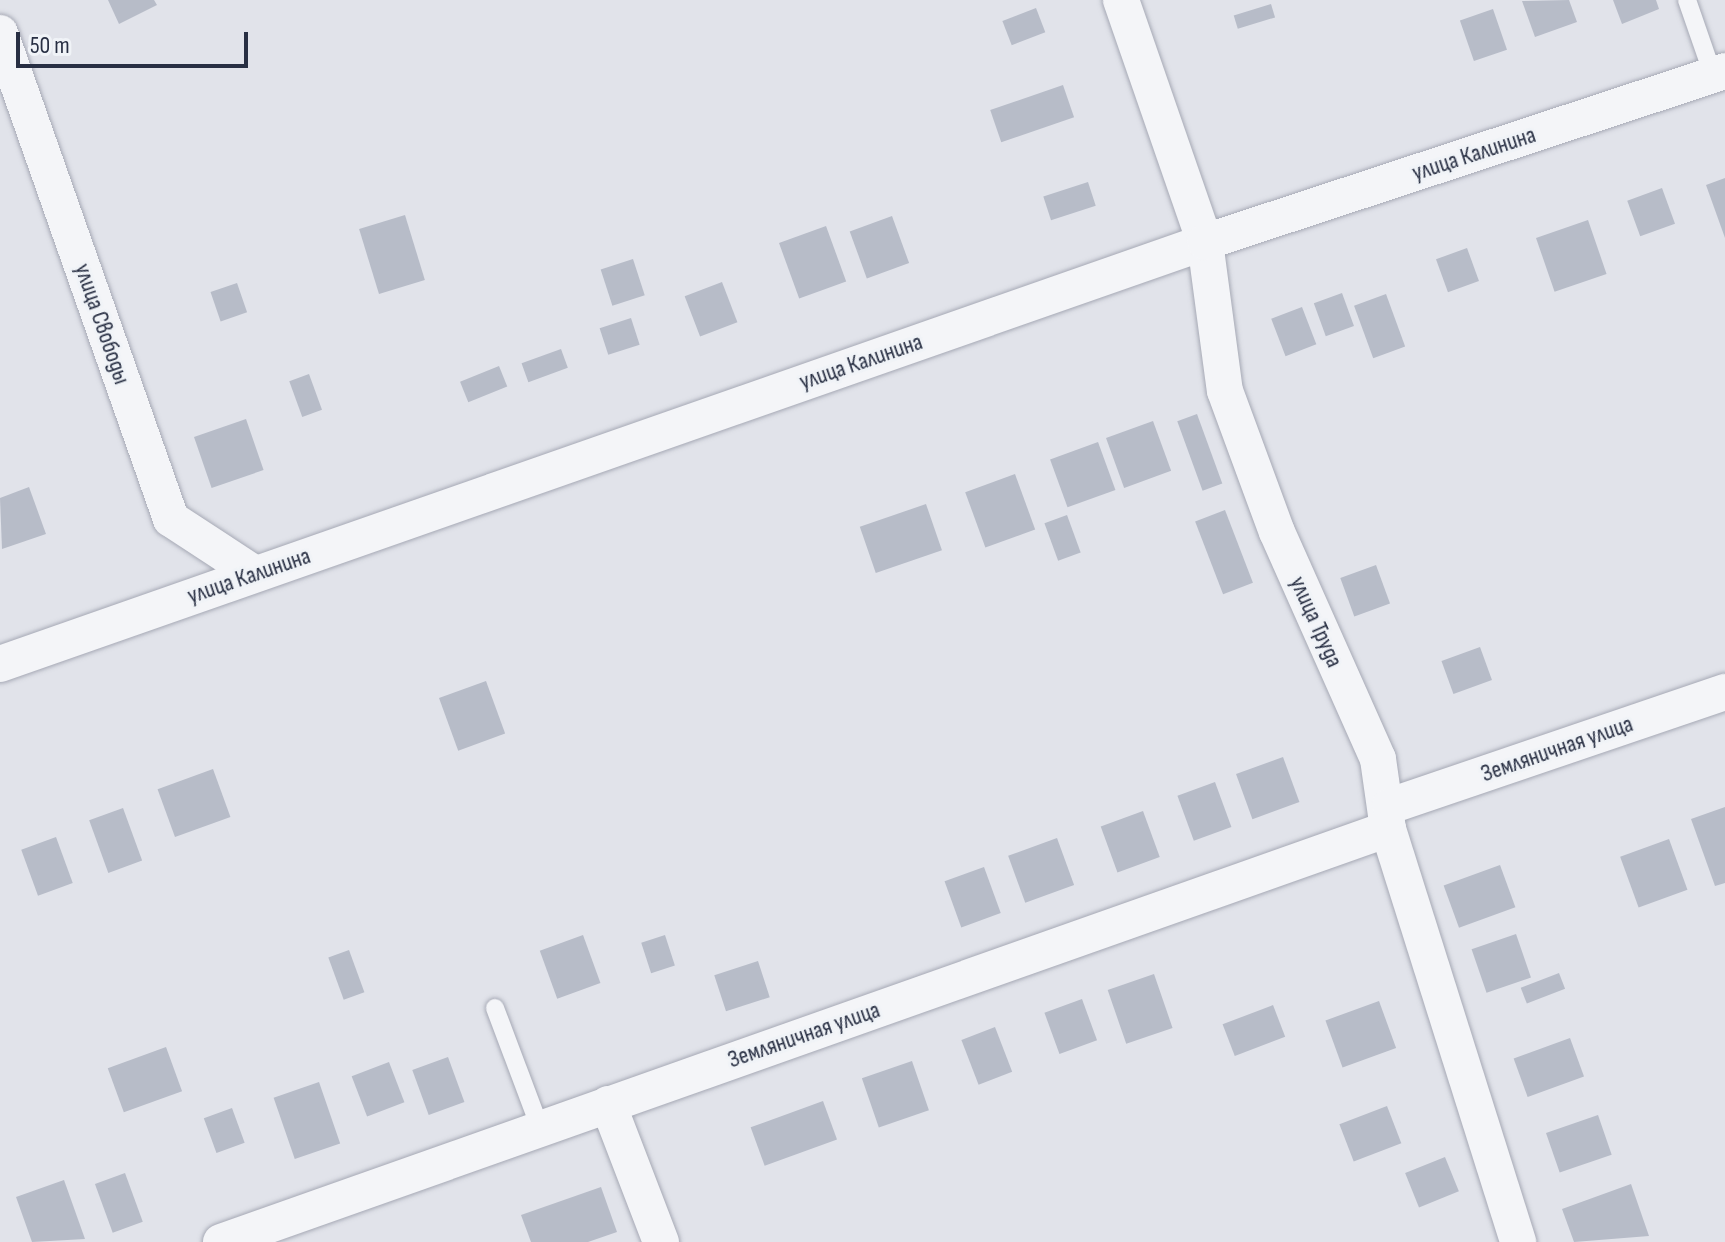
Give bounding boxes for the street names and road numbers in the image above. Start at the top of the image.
street label: улица Калинина [1409,120,1539,188]
street label: улица Свободы [68,260,136,388]
street label: улица Калинина [796,327,926,397]
street label: улица Калинина [184,541,314,611]
street label: улица Труда [1283,572,1349,672]
street label: Земляничная улица [1477,710,1637,788]
street label: Земляничная улица [724,996,884,1074]

